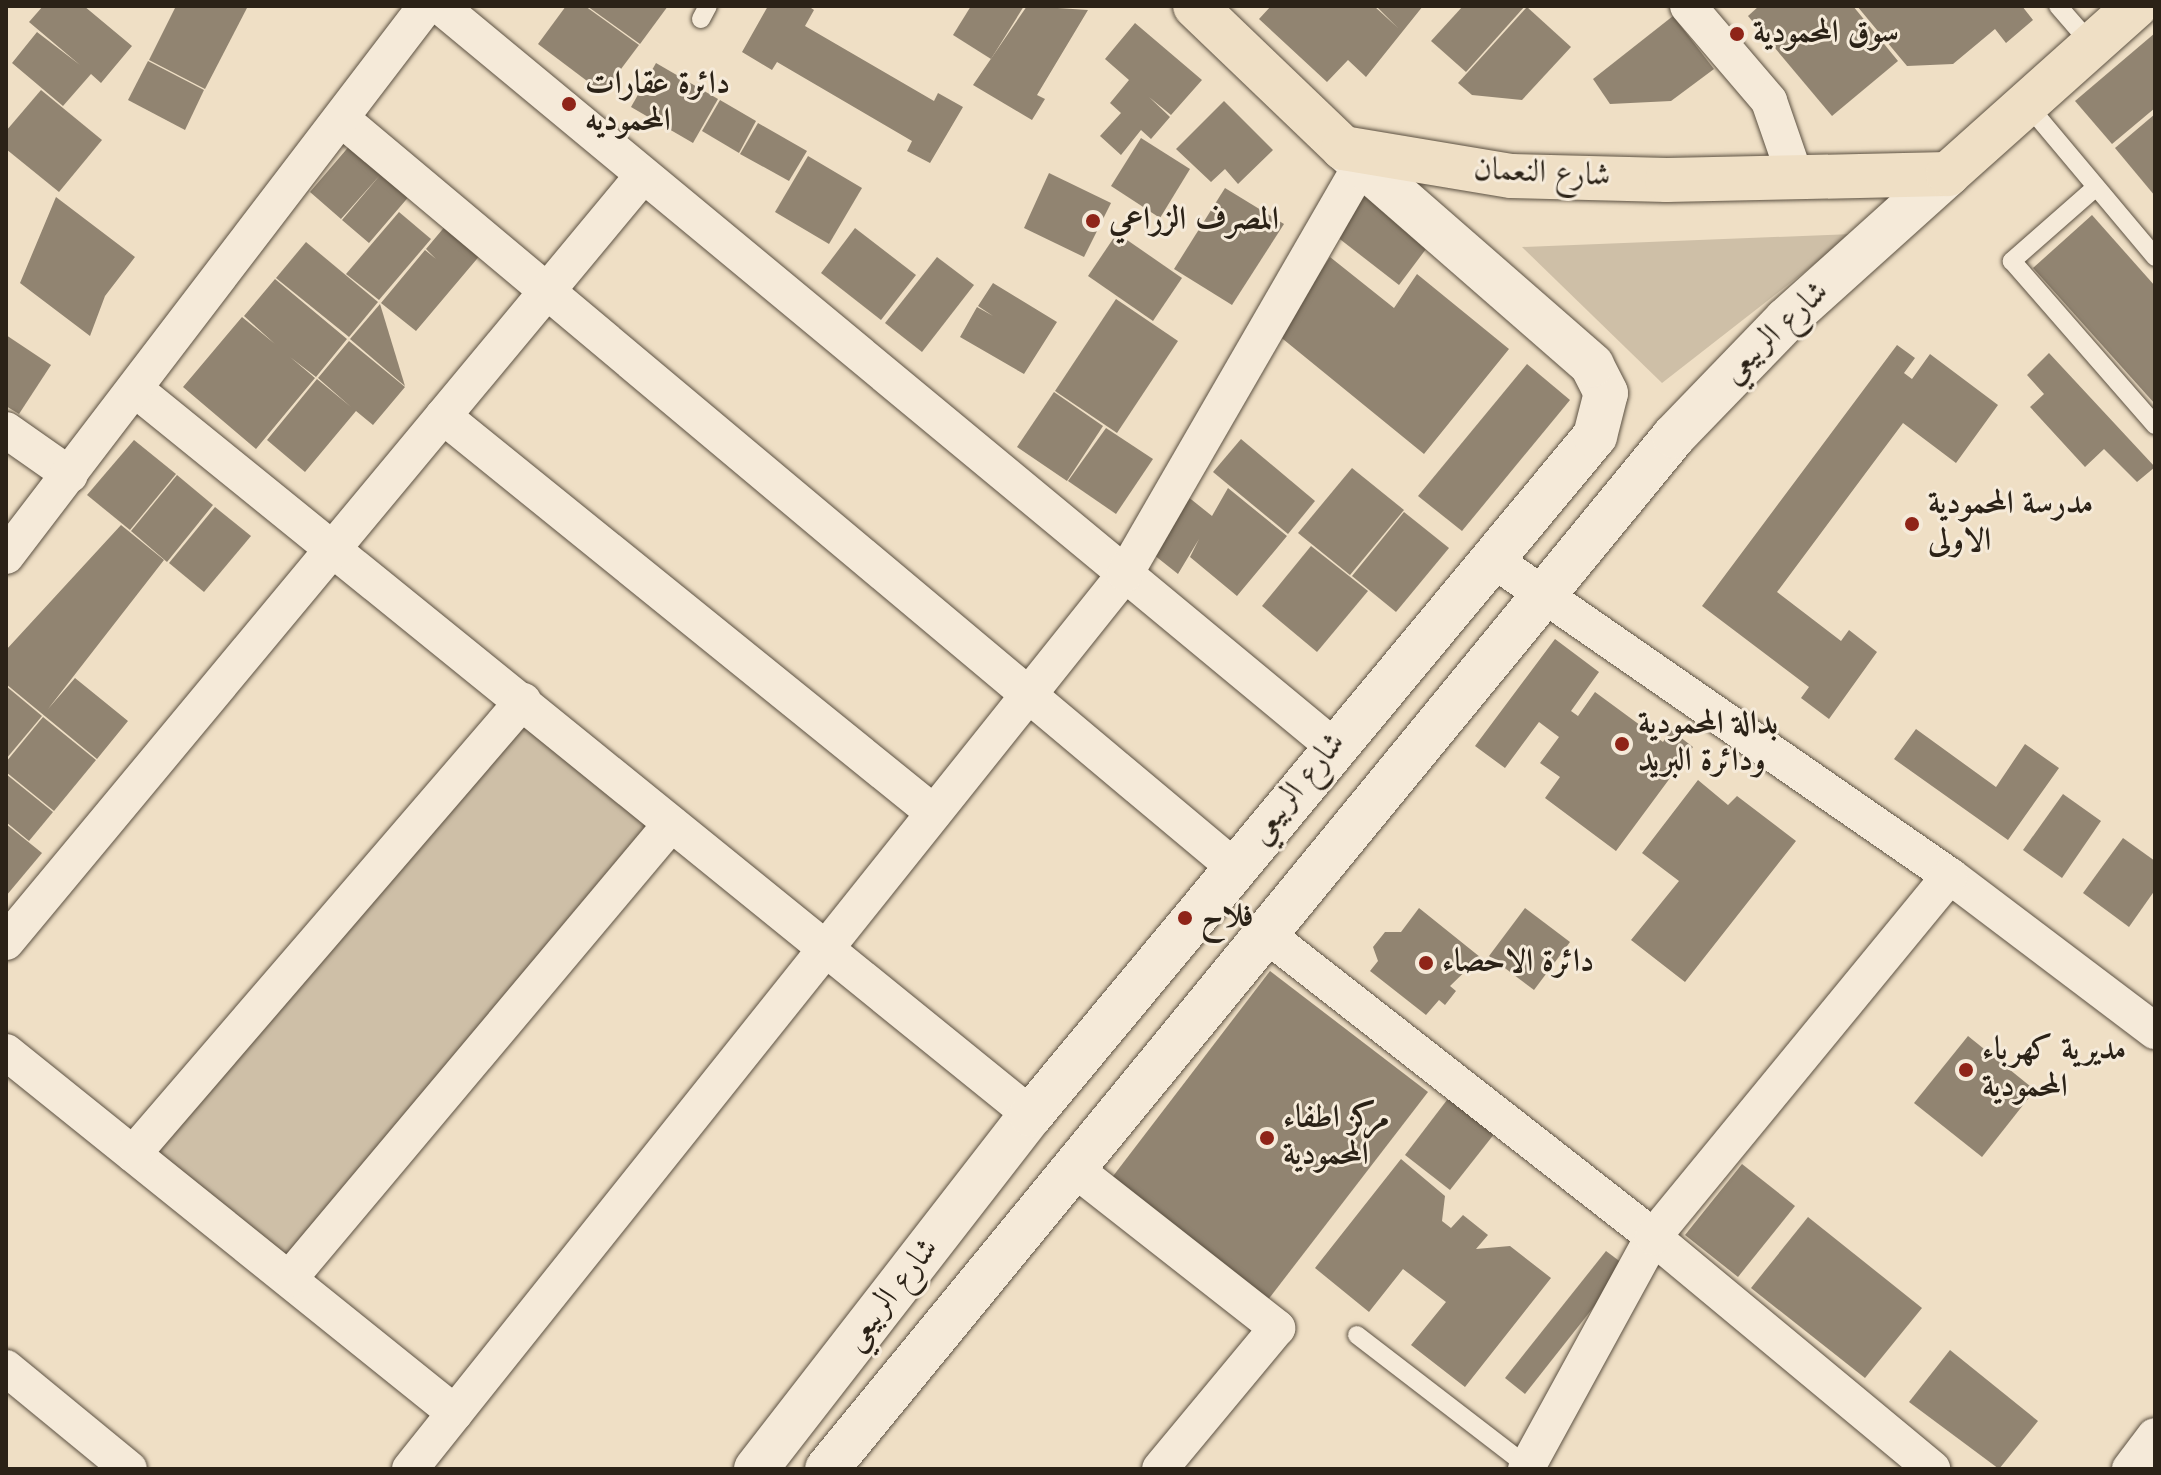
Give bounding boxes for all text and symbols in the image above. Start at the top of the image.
place label: سوق المحمودية [1753,15,1899,53]
marker: سوق المحمودية [1728,25,1746,43]
place label: دائرة عقارات المحموديه [585,67,730,142]
marker: دائرة عقارات المحموديه [560,95,578,113]
street label: شارع النعمان [1473,151,1611,197]
place label: المصرف الزراعي [1109,202,1279,240]
marker: المصرف الزراعي [1084,212,1102,230]
street label: شارع الربيعي [1715,274,1837,392]
place label: مدرسة المحمودية الاولى [1928,487,2093,562]
marker: مدرسة المحمودية الاولى [1903,515,1921,533]
place label: بدالة المحمودية ودائرة البريد [1638,707,1778,782]
street label: شارع الربيعي [1242,726,1354,852]
marker: بدالة المحمودية ودائرة البريد [1613,735,1631,753]
place label: فلاح [1201,899,1254,937]
marker: فلاح [1176,909,1194,927]
place label: دائرة الاحصاء [1442,944,1594,982]
marker: دائرة الاحصاء [1417,954,1435,972]
place label: مديرية كهرباء المحمودية [1982,1033,2126,1108]
marker: مديرية كهرباء المحمودية [1957,1061,1975,1079]
place label: مركز اطفاء المحمودية [1283,1101,1389,1176]
marker: مركز اطفاء المحمودية [1258,1129,1276,1147]
street label: شارع الربيعي [836,1231,948,1359]

